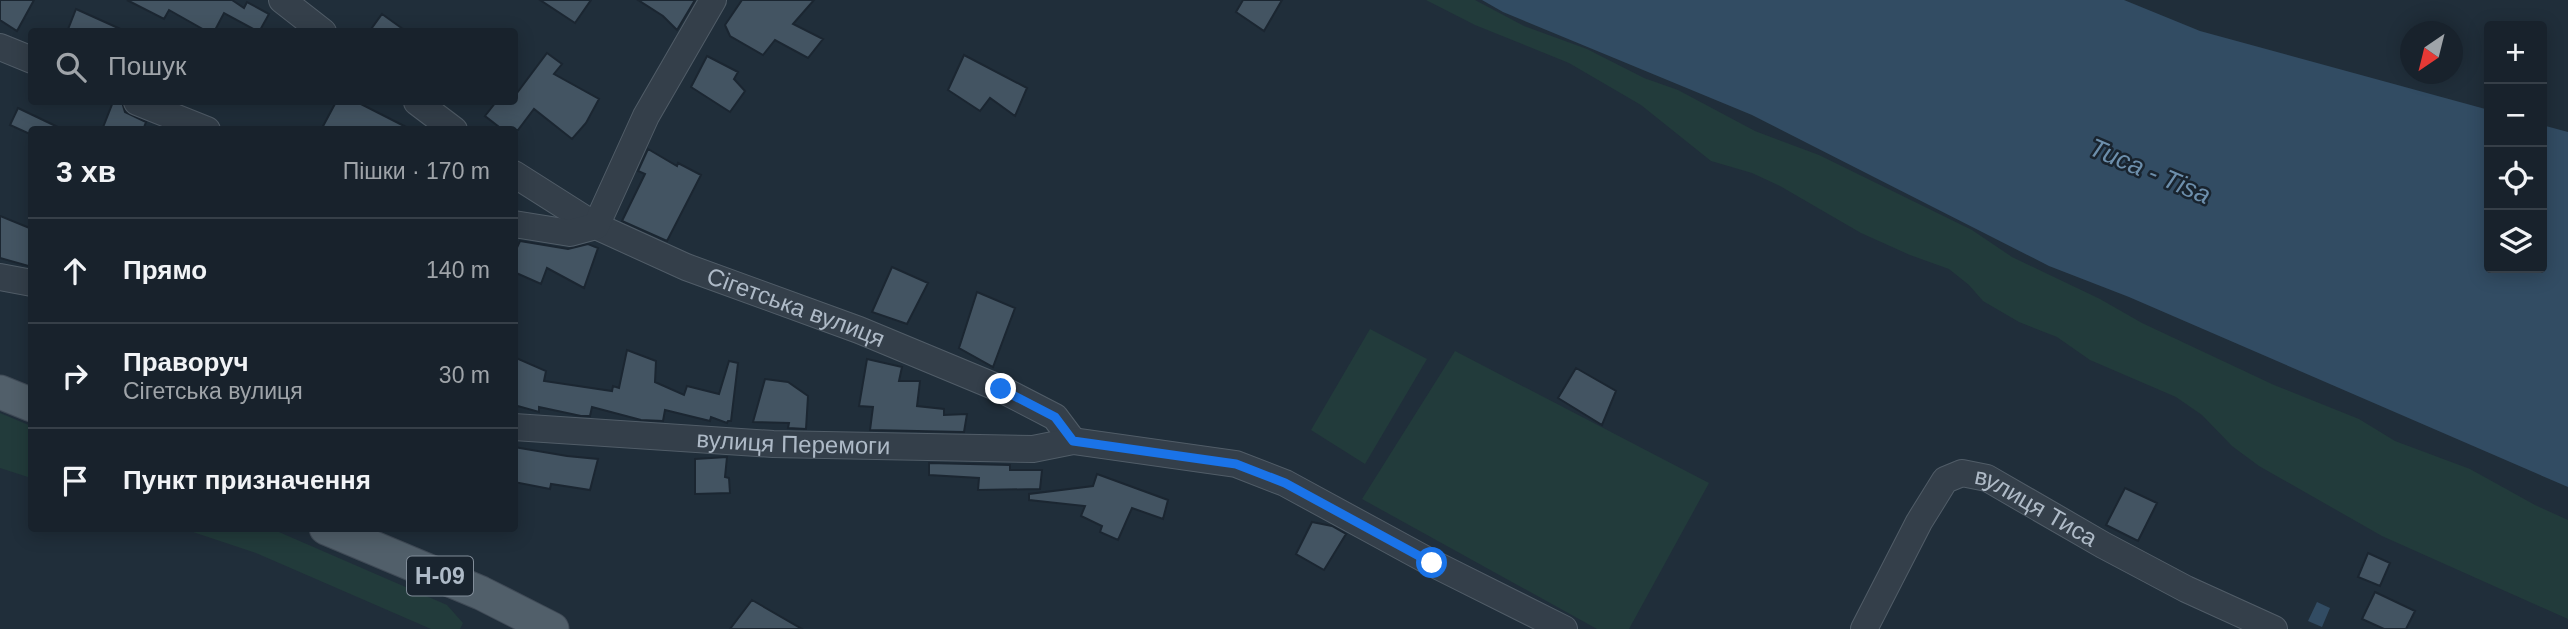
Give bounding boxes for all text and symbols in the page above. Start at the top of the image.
north arrow [2400,21,2463,84]
map controls [2484,21,2547,273]
button: + [2484,21,2547,84]
search box [28,28,518,105]
icon: search [52,48,90,86]
text: Пошук [108,51,186,81]
button: − [2484,84,2547,147]
water label: Тиса - Tisa [2085,132,2215,210]
button: locate [2484,147,2547,210]
text: 3 хв [56,155,116,188]
text: Пішки · 170 m [343,158,490,184]
button: layers [2484,210,2547,273]
icon: ahead [56,252,94,290]
text: Прямо [123,255,207,285]
text: 140 m [426,257,490,283]
street label: Сігетська вулиця [703,262,889,352]
text: Праворуч [123,347,249,377]
icon: right [56,357,94,395]
text: 30 m [439,362,490,388]
route end [985,373,1016,404]
text: Сігетська вулиця [123,378,303,404]
street label: вулиця Перемоги [696,425,891,459]
icon: arrive [56,462,94,500]
street label: вулиця Тиса [1973,462,2103,552]
text: Пункт призначення [123,465,371,495]
route start [1416,547,1447,578]
road number: Н-09 [407,556,473,596]

